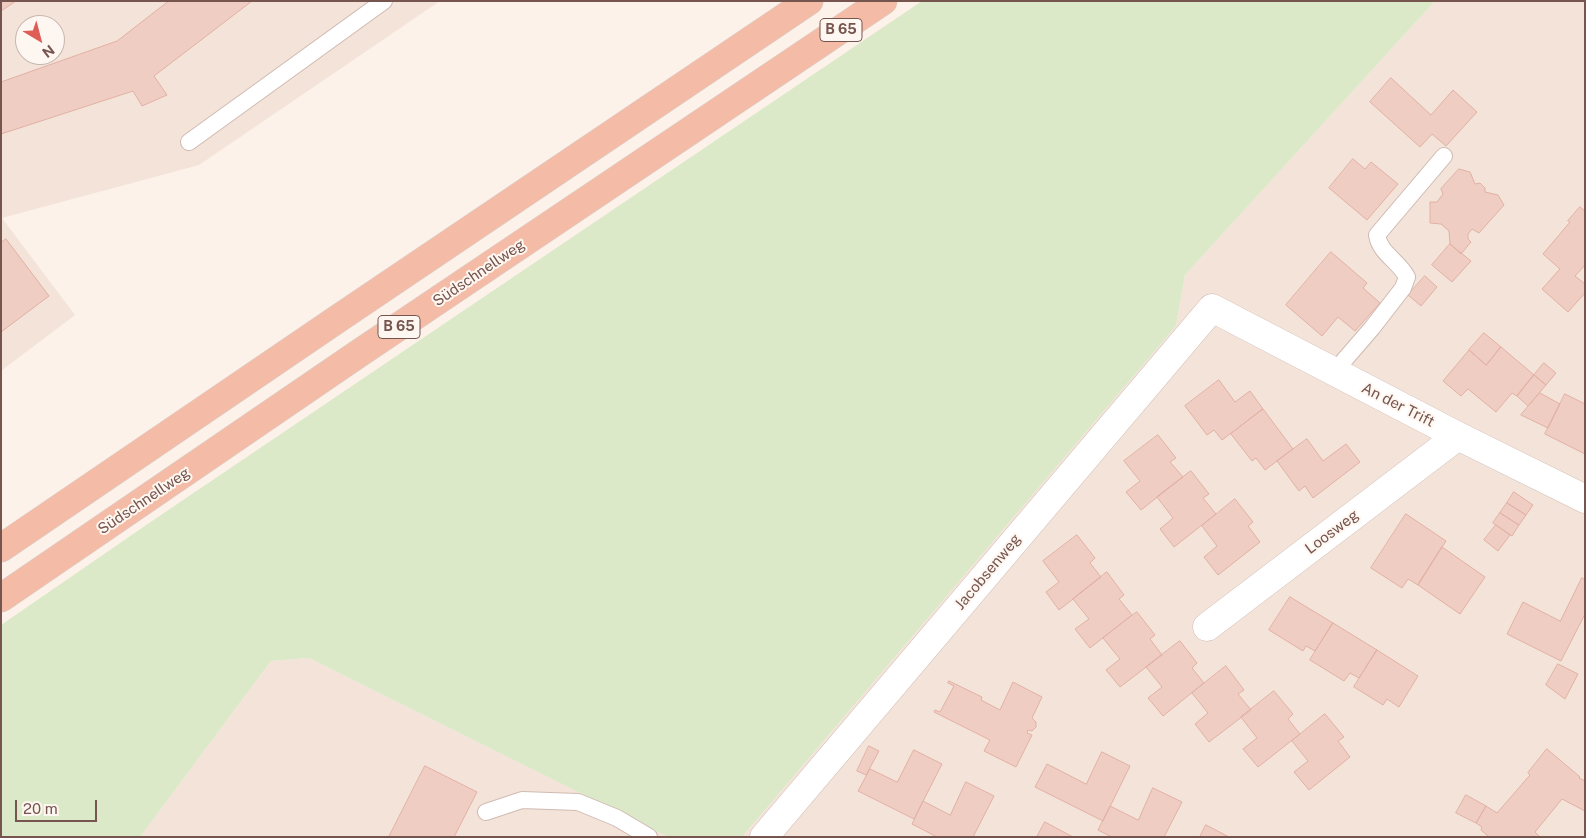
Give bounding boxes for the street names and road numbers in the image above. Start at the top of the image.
road number: B 65 [820,18,862,42]
street label: Südschnellweg [430,236,528,310]
road number: B 65 [378,316,420,338]
street label: An der Trift [1359,379,1437,431]
street label: Südschnellweg [95,464,193,538]
street label: Loosweg [1302,506,1362,558]
street label: Jacobsenweg [951,530,1025,614]

